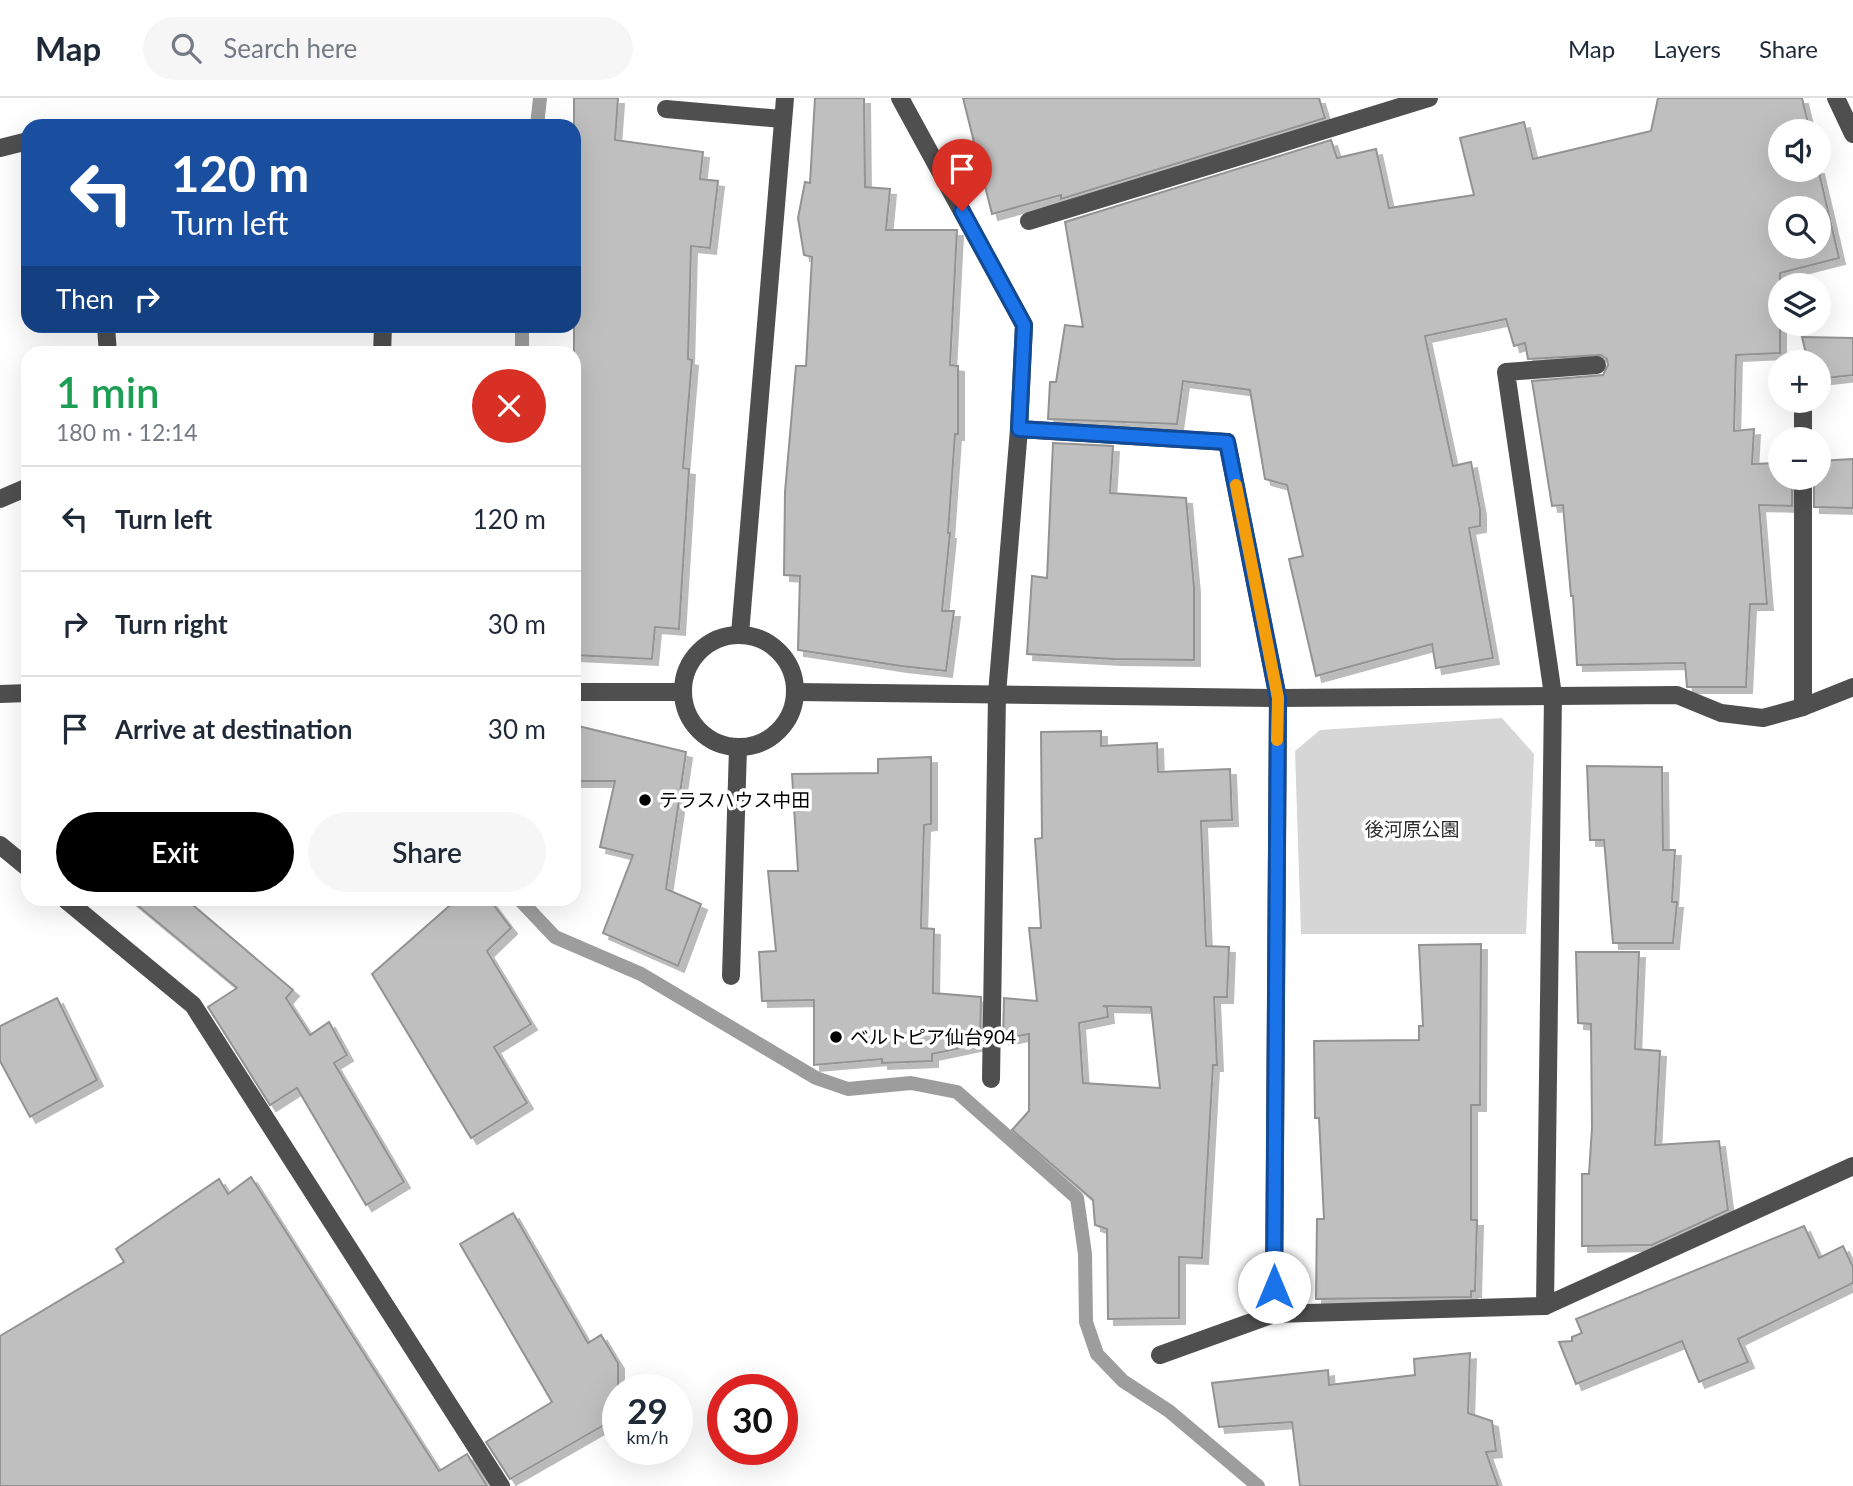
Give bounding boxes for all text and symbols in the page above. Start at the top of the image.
search box [143,17,633,80]
text: Map [35,28,101,68]
icon: search [167,29,205,67]
text: Search here [223,32,357,64]
text: Map [1568,34,1615,63]
text: Layers [1653,34,1721,63]
text: Share [1759,34,1818,63]
map controls [1768,119,1831,490]
button: sound [1768,119,1831,182]
pin [932,139,992,211]
text: 120 m [171,144,309,202]
icon: left [56,147,147,238]
icon: arrive [943,150,981,188]
button: search [1768,196,1831,259]
text: Turn left [171,203,288,242]
button: layers [1768,273,1831,336]
icon: right [128,280,166,318]
text: Then [56,283,114,315]
button: + [1768,350,1831,413]
text: 1 min [56,367,160,417]
button: close [472,369,546,443]
text: 180 m · 12:14 [56,418,198,446]
button: − [1768,427,1831,490]
icon: left [56,500,94,538]
text: Turn left [115,503,212,535]
text: 120 m [473,503,546,535]
icon: right [56,605,94,643]
text: Turn right [115,608,228,640]
text: 30 m [488,608,546,640]
icon: arrive [56,710,94,748]
text: Arrive at destination [115,713,352,745]
text: 30 m [488,713,546,745]
place label: テラスハウス中田 [659,788,811,811]
marker: テラスハウス中田 [637,792,653,808]
button: Exit [56,812,294,892]
button: Share [308,812,546,892]
park label: 後河原公園 [1364,817,1460,840]
place label: ベルトピア仙台904 [850,1025,1016,1048]
marker: ベルトピア仙台904 [828,1029,844,1045]
position arrow [1237,1250,1311,1324]
speed limit sign: 30 [707,1374,798,1465]
text: 29 [627,1389,668,1431]
text: km/h [626,1426,669,1448]

